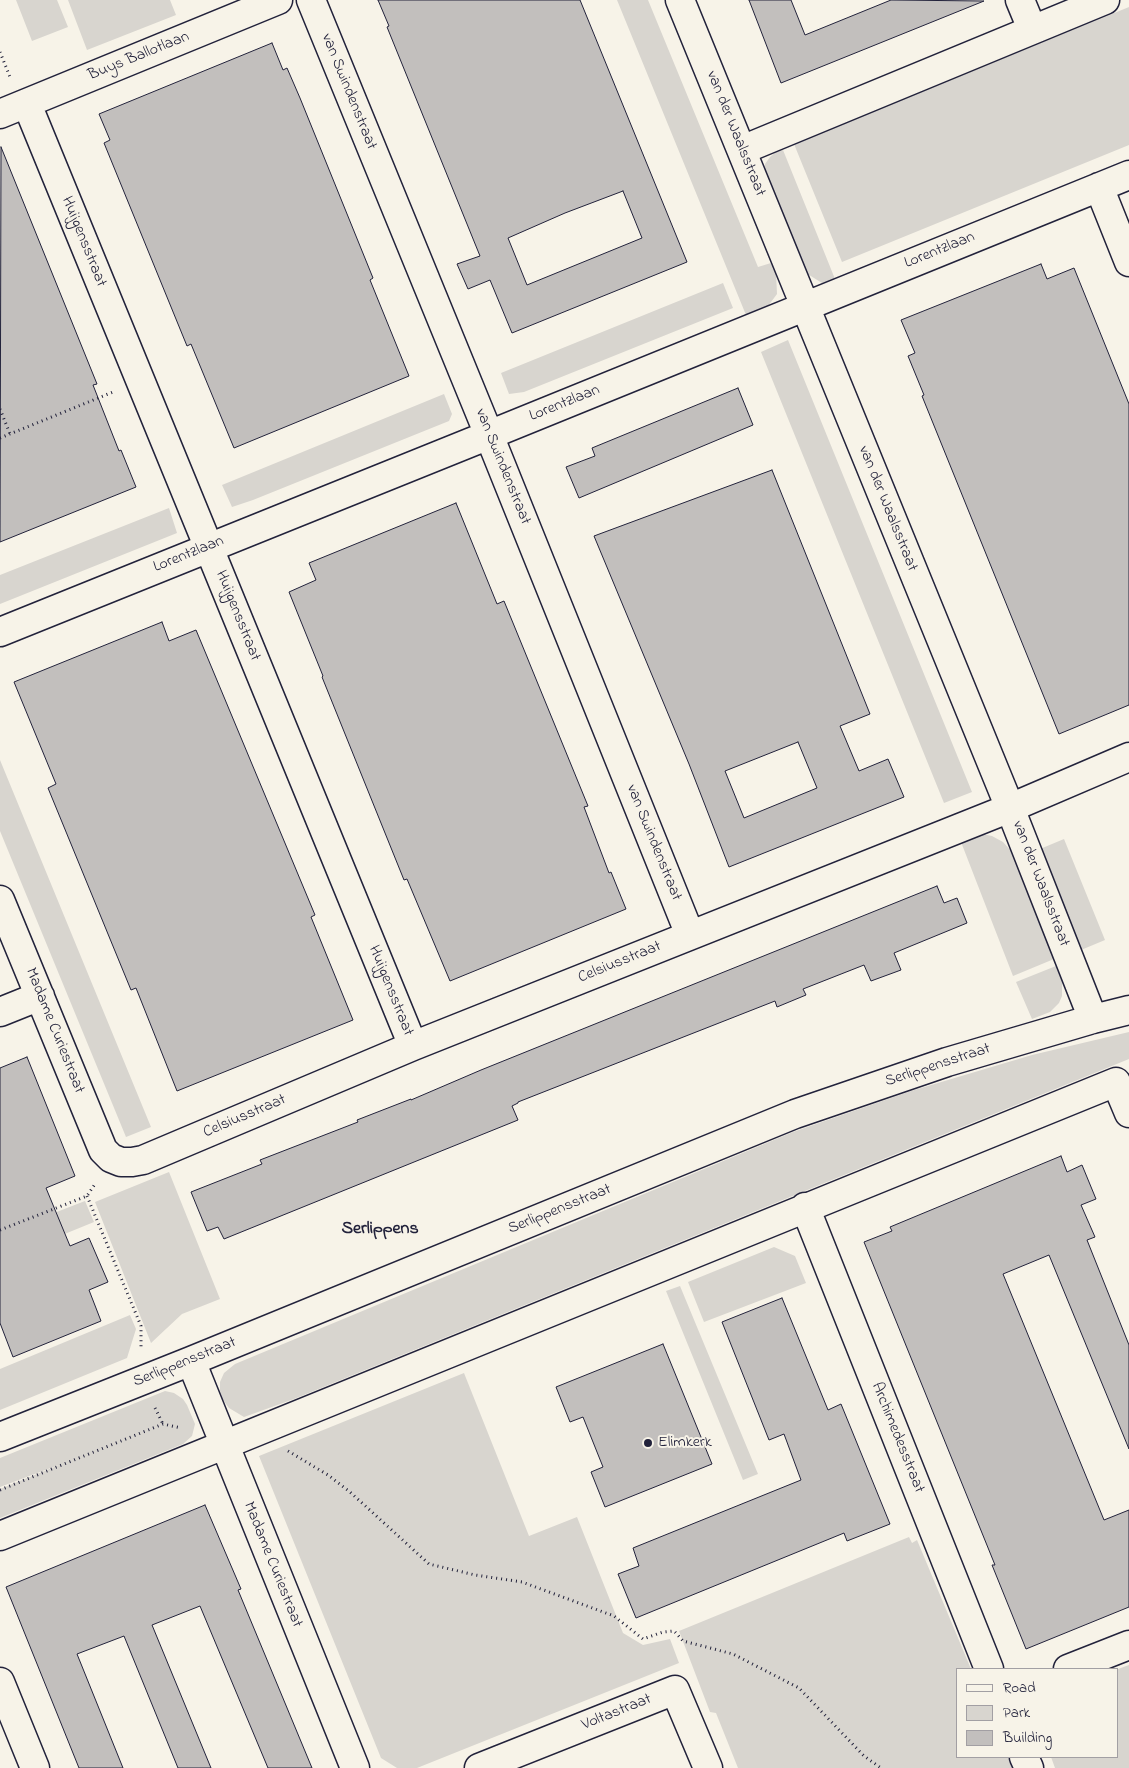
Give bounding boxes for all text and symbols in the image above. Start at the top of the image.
street label: Buys Ballotlaan [86,28,192,86]
street label: van Swindenstraat [316,31,380,153]
street label: van der Waalsstraat [701,69,769,199]
street label: Huijgensstraat [56,194,110,290]
street label: Lorentzlaan [902,228,978,274]
street label: Lorentzlaan [527,381,603,427]
street label: van Swindenstraat [470,406,534,528]
street label: van der Waalsstraat [853,444,921,574]
street label: Lorentzlaan [151,532,227,578]
street label: Huijgensstraat [210,568,264,664]
street label: van Swindenstraat [621,782,685,904]
street label: van der Waalsstraat [1007,818,1073,950]
street label: Celsiusstraat [576,938,664,988]
street label: Huijgensstraat [363,943,417,1039]
street label: Madame Curiestraat [20,965,88,1097]
street label: Serlippensstraat [883,1040,993,1092]
street label: Celsiusstraat [201,1091,289,1143]
street label: Serlippensstraat [506,1181,614,1239]
district label: Serlippens [341,1219,419,1241]
street label: Serlippensstraat [131,1334,239,1392]
street label: Archimedesstraat [866,1380,928,1496]
place label: Elimkerk [658,1433,712,1453]
marker: Elimkerk [642,1437,654,1449]
street label: Madame Curiestraat [238,1499,306,1631]
legend [956,1668,1119,1758]
text: Road [1003,1677,1036,1699]
street label: Voltastraat [579,1690,655,1736]
text: Park [1003,1702,1030,1724]
text: Building [1003,1727,1052,1749]

